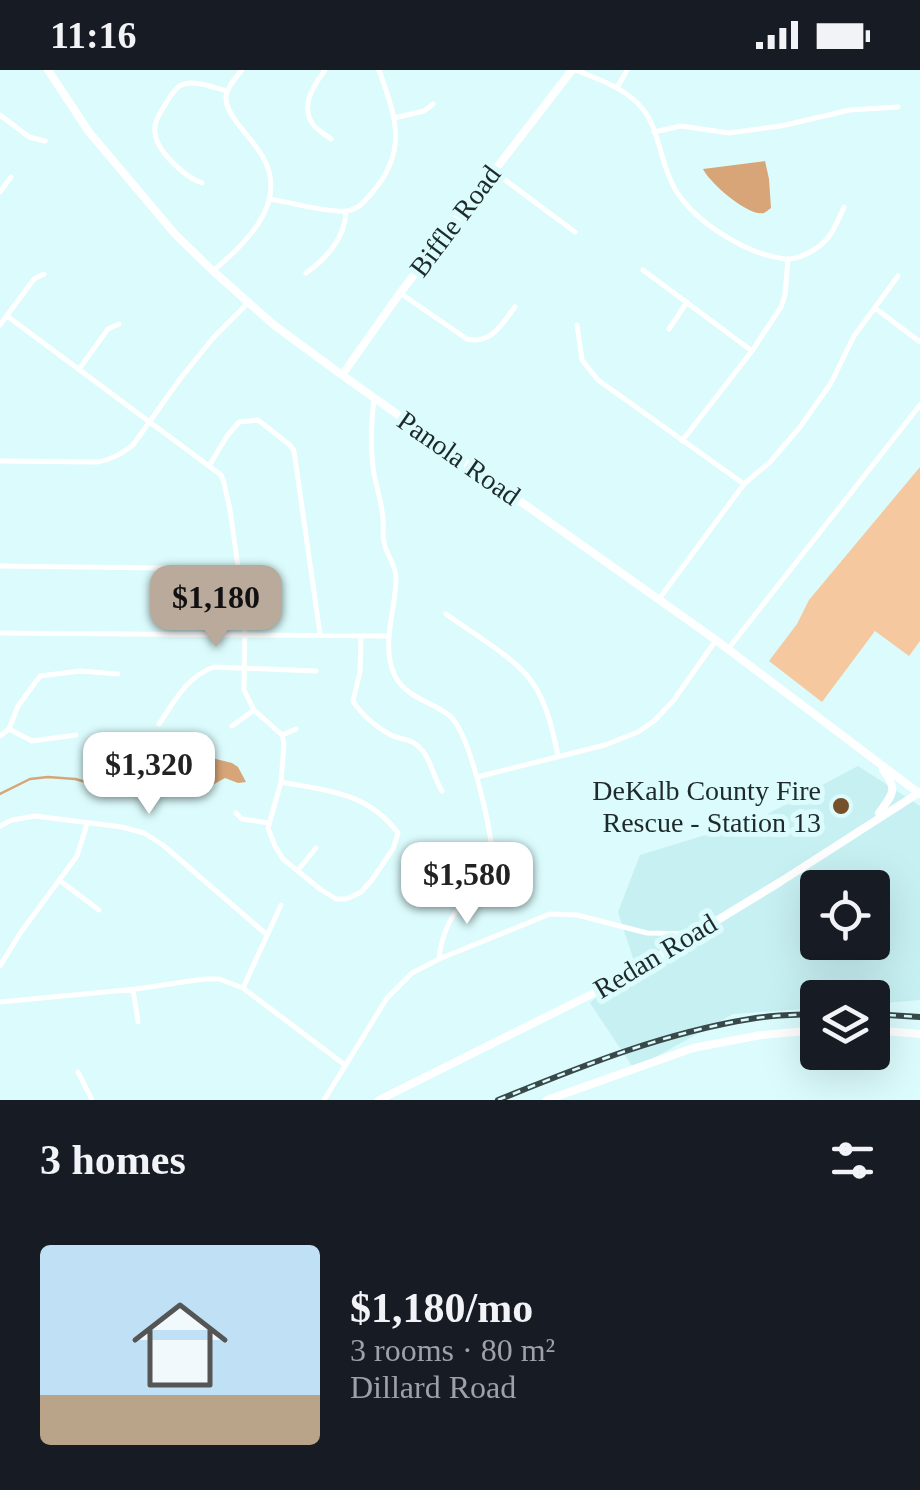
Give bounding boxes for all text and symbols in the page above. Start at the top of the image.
text: 11:16 [50,14,137,56]
street label: Biffle Road [403,159,507,283]
street label: Panola Road [392,404,526,512]
pin: $1,180 [135,565,297,650]
text: $1,180 [172,579,260,615]
pin: $1,320 [68,732,230,817]
text: $1,320 [105,746,193,782]
place label: DeKalb County Fire Rescue - Station 13 [592,775,821,838]
marker: DeKalb County Fire Rescue - Station 13 [830,795,852,817]
pin: $1,580 [386,842,548,927]
text: $1,580 [423,856,511,892]
map controls [800,870,890,1070]
button: locate [800,870,890,960]
street label: Redan Road [588,907,722,1005]
button: layers [800,980,890,1070]
icon: filters [825,1133,880,1188]
text: 3 homes [40,1137,186,1183]
icon: home [120,1285,240,1405]
text: $1,180/mo [350,1285,533,1331]
text: 3 rooms · 80 m² [350,1332,555,1368]
text: Dillard Road [350,1369,516,1405]

